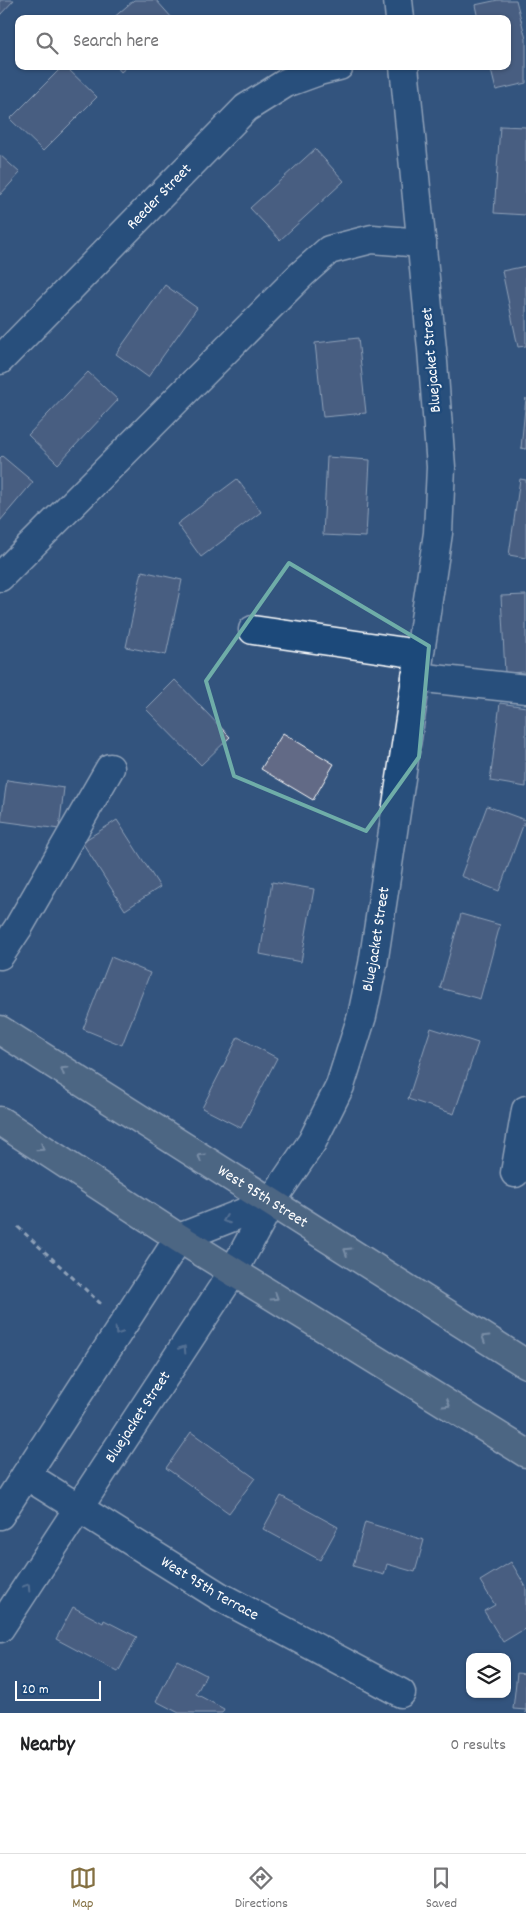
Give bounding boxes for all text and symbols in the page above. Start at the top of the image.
search box [15,15,511,70]
icon: search [33,29,61,57]
text: Search here [73,29,159,56]
street label: Reeder Street [121,158,197,235]
street label: Bluejacket Street [416,306,448,414]
street label: Bluejacket Street [356,885,396,994]
one-way arrow [60,1067,69,1076]
one-way arrow [35,1142,44,1151]
one-way arrow [197,1154,206,1164]
street label: West 95th Street [213,1159,312,1234]
one-way arrow [222,1214,231,1224]
one-way arrow [344,1248,353,1257]
one-way arrow [269,1291,278,1301]
one-way arrow [115,1327,124,1336]
one-way arrow [481,1334,490,1344]
one-way arrow [177,1345,186,1355]
street label: Bluejacket Street [99,1367,177,1468]
one-way arrow [441,1398,450,1408]
street label: West 95th Terrace [156,1551,263,1627]
one-way arrow [20,1584,30,1593]
map controls [466,1653,511,1698]
button: layers [466,1653,511,1698]
scale bar [15,1678,101,1701]
text: 20 m [22,1680,49,1700]
text: Nearby [20,1731,75,1761]
text: 0 results [451,1734,506,1757]
tab: Map [69,1864,97,1914]
tab: Directions [235,1864,288,1914]
tab: Saved [426,1864,457,1914]

